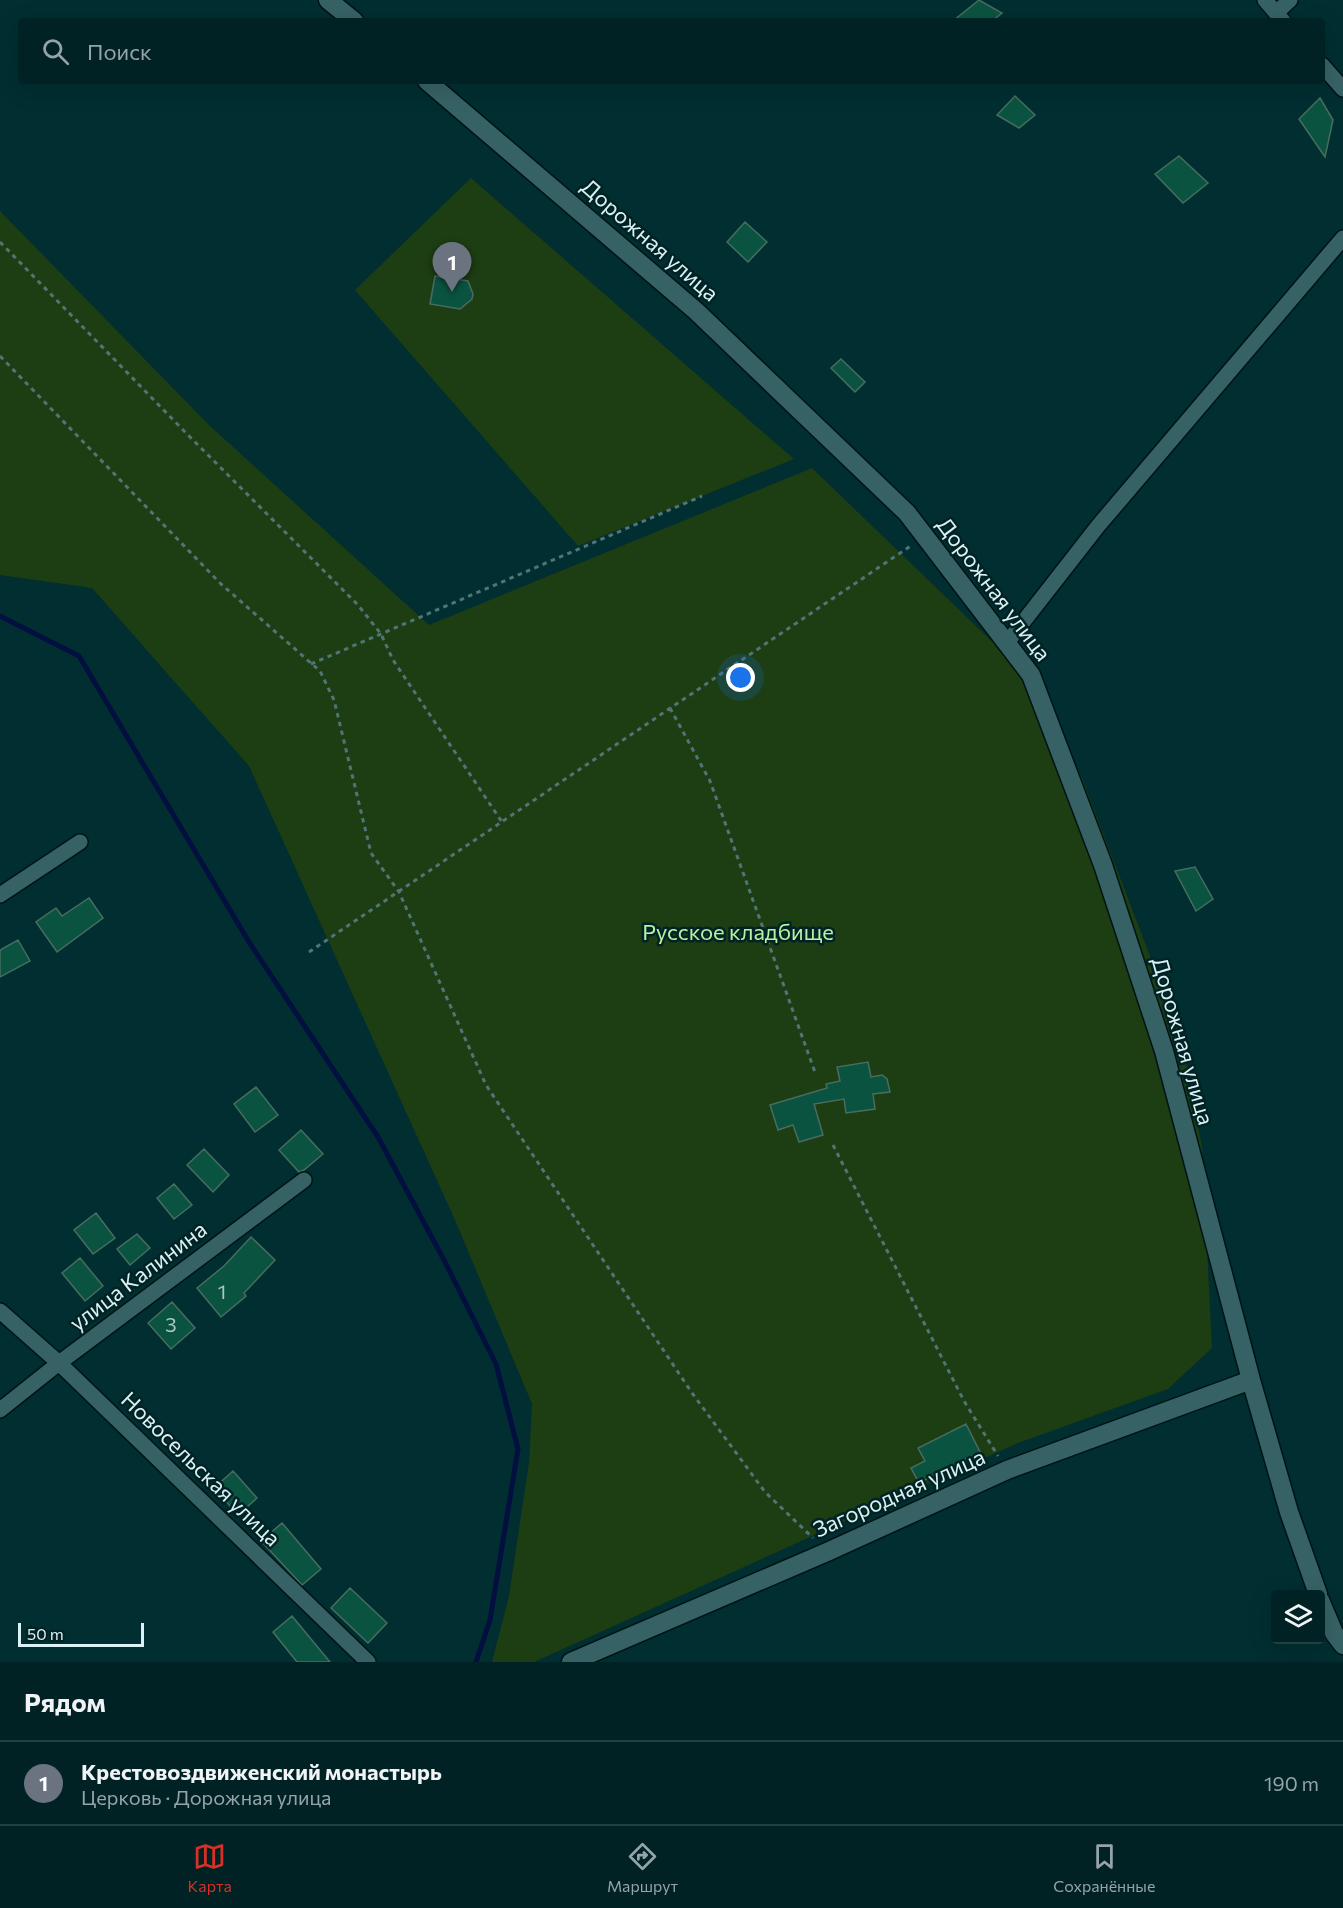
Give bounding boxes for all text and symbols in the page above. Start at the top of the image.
search box [18,18,1325,84]
icon: search [39,35,72,68]
text: Поиск [87,38,152,65]
street label: Дорожная улица [576,173,725,307]
pin: 1 [432,242,472,292]
street label: Дорожная улица [931,511,1057,666]
your location [726,663,755,692]
park label: Русское кладбище [642,918,834,945]
street label: Дорожная улица [1147,954,1220,1128]
street label: улица Калинина [64,1215,212,1336]
house number: 1 [218,1279,226,1303]
house number: 3 [165,1312,177,1336]
street label: Новосельская улица [116,1386,287,1552]
street label: Загородная улица [809,1443,989,1543]
map controls [1271,1590,1325,1644]
button: layers [1271,1590,1325,1644]
scale bar [18,1620,144,1648]
text: 50 m [27,1624,64,1643]
text: Рядом [24,1686,106,1717]
text: Крестовоздвиженский монастырь [81,1758,442,1785]
text: 1 [39,1771,48,1795]
text: 190 m [1264,1771,1319,1795]
text: Церковь · Дорожная улица [81,1785,331,1809]
tab: Карта [188,1840,232,1895]
tab: Маршрут [607,1840,678,1895]
tab: Сохранённые [1053,1840,1155,1895]

